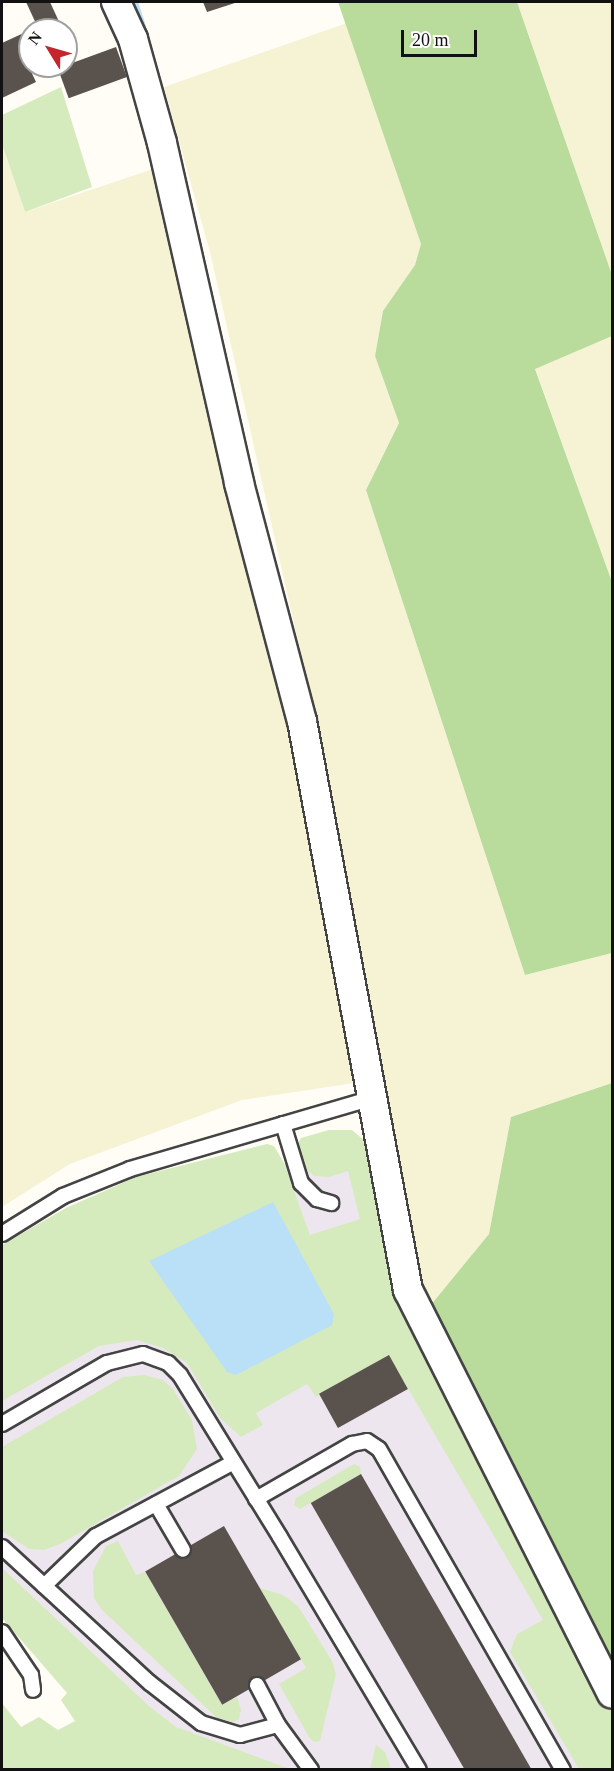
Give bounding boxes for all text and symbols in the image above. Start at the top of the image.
north arrow [18,18,78,78]
scale bar [404,18,480,56]
text: N [25,28,45,48]
text: 20 m [412,30,449,50]

